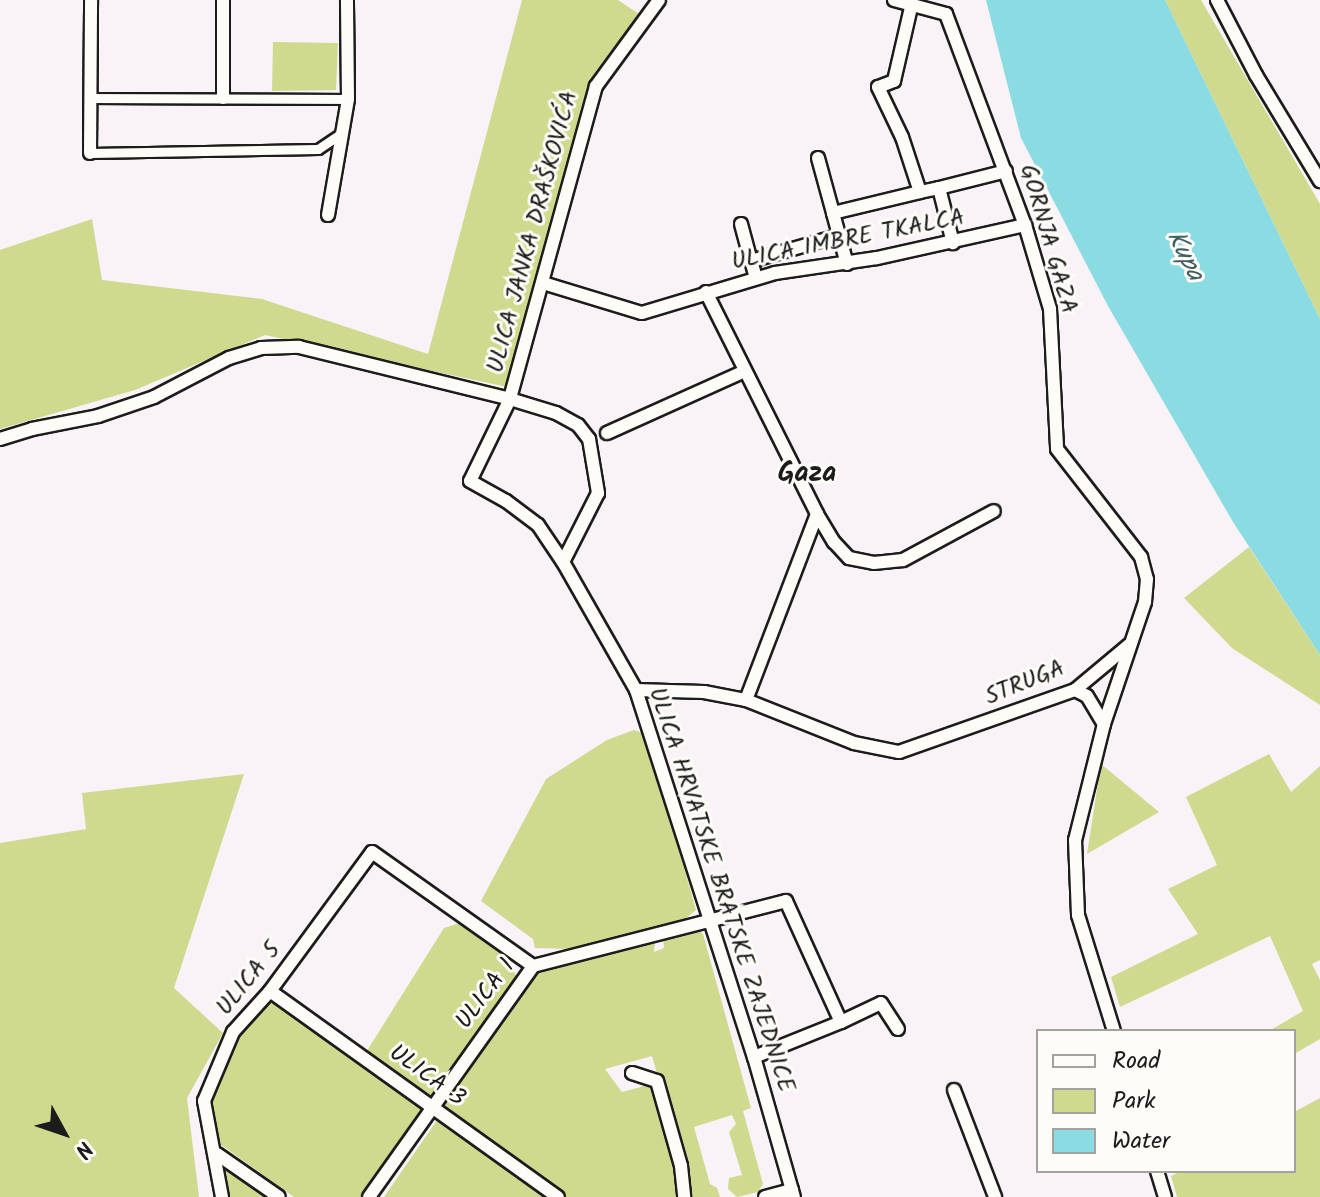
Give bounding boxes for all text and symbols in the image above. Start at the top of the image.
street label: ULICA JANKA DRAŠKOVIĆA [481,88,585,376]
street label: GORNJA GAZA [1013,161,1083,317]
street label: ULICA IMBRE TKALCA [729,203,967,277]
water label: Kupa [1158,226,1210,286]
district label: Gaza [778,457,836,491]
street label: STRUGA [981,654,1069,712]
street label: ULICA HRVATSKE BRATSKE ZAJEDNICE [642,684,800,1096]
street label: ULICA 5 [211,936,287,1022]
street label: ULICA 1 [450,953,522,1035]
legend [1036,1029,1296,1173]
street label: ULICA 3 [383,1039,471,1113]
text: Road [1112,1042,1160,1081]
text: Park [1112,1082,1156,1121]
north arrow [24,1093,104,1173]
text: Water [1112,1122,1170,1161]
text: N [65,1132,101,1165]

